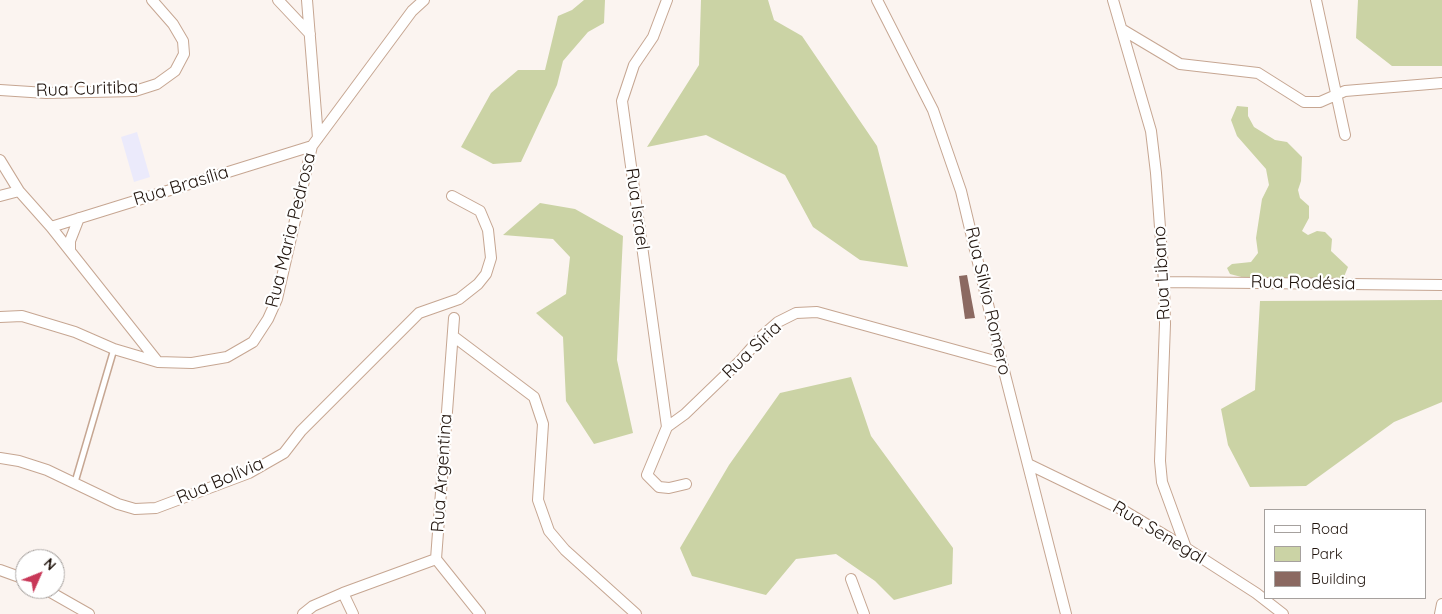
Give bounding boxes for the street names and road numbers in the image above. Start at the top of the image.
street label: Rua Curitiba [35,76,139,102]
street label: Rua Maria Pedrosa [261,150,321,310]
street label: Rua Brasília [131,161,231,211]
street label: Rua Israel [621,166,653,252]
street label: Rua Silvio Romero [960,225,1016,377]
street label: Rua Libano [1149,225,1175,321]
street label: Rua Rodésia [1250,271,1356,295]
street label: Rua Síria [718,317,786,383]
street label: Rua Argentina [427,413,457,533]
street label: Rua Bolívia [173,453,267,509]
street label: Rua Senegal [1108,497,1210,569]

